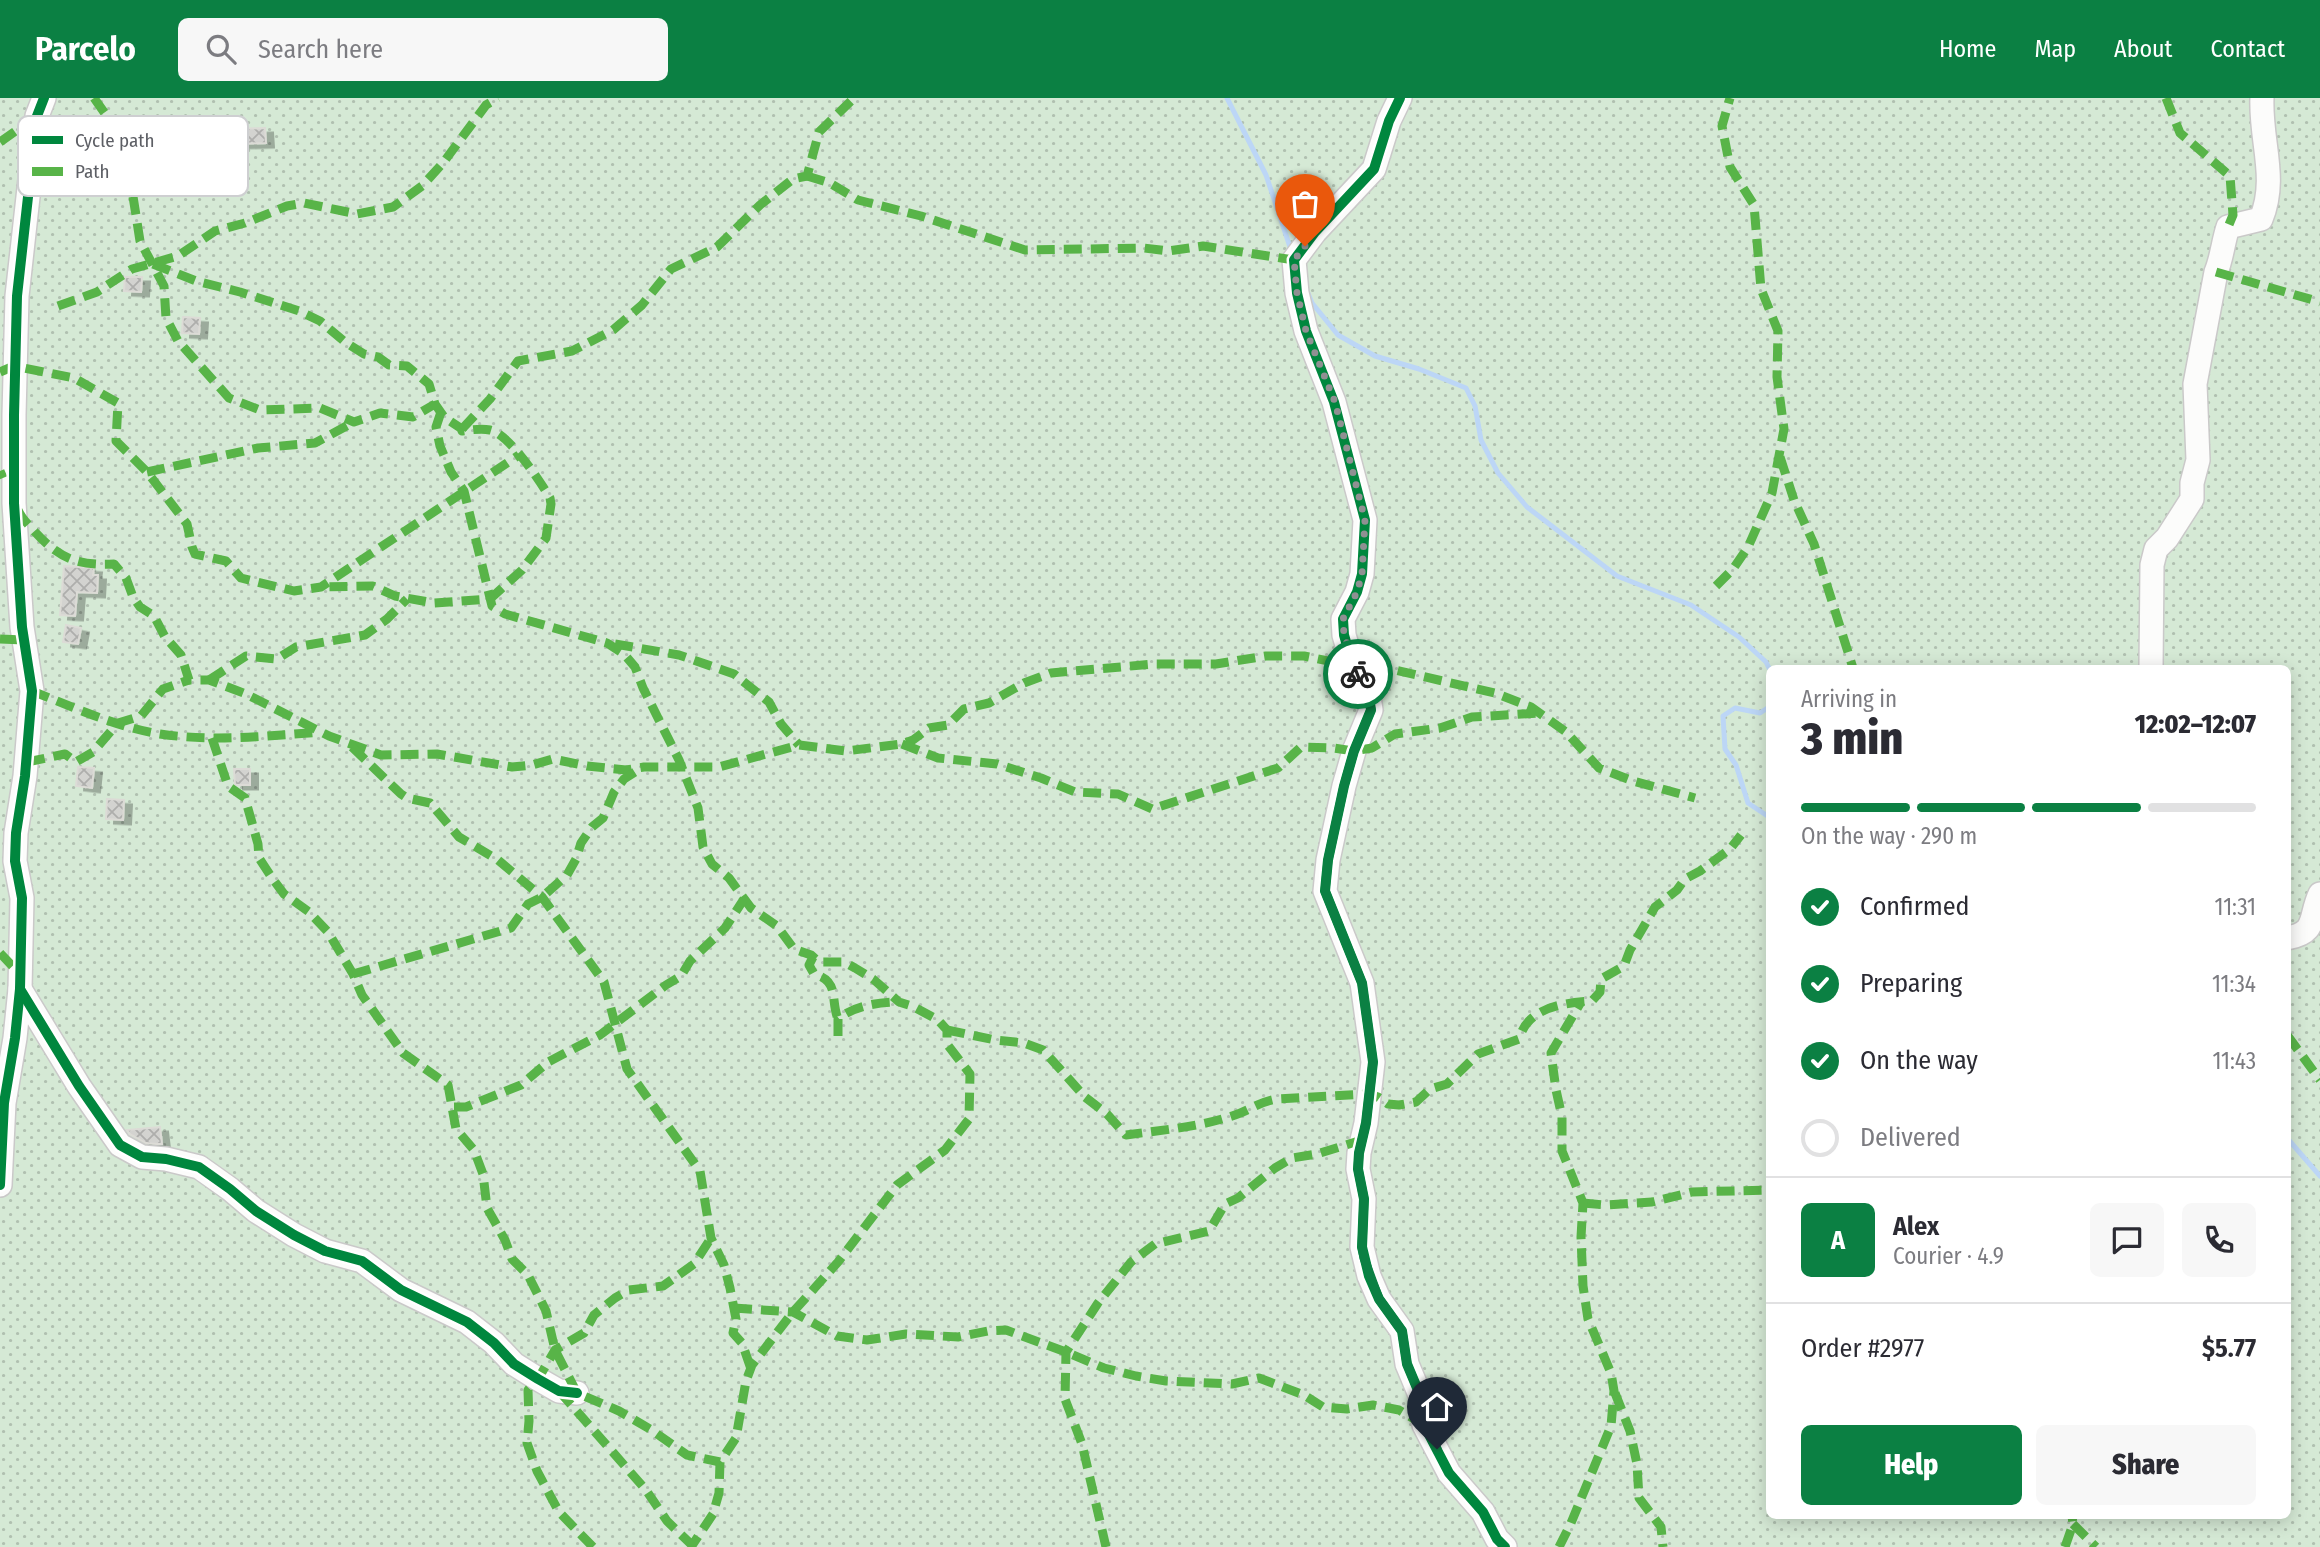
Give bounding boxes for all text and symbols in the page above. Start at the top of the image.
search box [178,18,668,81]
text: Parcelo [35,29,136,69]
icon: search [202,30,240,68]
text: Search here [258,34,383,65]
text: Home [1939,35,1996,63]
text: Map [2034,35,2076,63]
text: About [2114,35,2172,63]
text: Contact [2210,35,2285,63]
legend [18,116,248,196]
text: Cycle path [75,129,154,152]
text: Path [75,160,110,183]
pin [1275,174,1335,246]
icon: bag [1286,185,1324,223]
courier [1323,639,1393,709]
icon: bike [1339,655,1377,693]
text: Arriving in [1801,685,1897,713]
text: 12:02–12:07 [2135,709,2256,740]
text: 3 min [1801,711,1903,766]
text: On the way · 290 m [1801,822,1977,850]
icon: check [1801,888,1839,926]
text: Confirmed [1860,891,1970,922]
text: 11:31 [2215,893,2256,921]
icon: check [1801,965,1839,1003]
text: Preparing [1860,968,1962,999]
text: 11:34 [2212,970,2256,998]
icon: check [1801,1042,1839,1080]
text: On the way [1860,1045,1978,1076]
text: 11:43 [2212,1047,2256,1075]
text: Delivered [1860,1122,1961,1153]
button: chat [2090,1203,2164,1277]
button: phone [2182,1203,2256,1277]
text: Alex [1893,1211,1939,1242]
text: A [1831,1225,1845,1256]
text: Courier · 4.9 [1893,1242,2004,1270]
text: Order #2977 [1801,1333,1924,1364]
text: $5.77 [2202,1333,2256,1364]
pin [1407,1377,1467,1449]
icon: home [1418,1388,1456,1426]
button: Help [1801,1425,2022,1505]
button: Share [2036,1425,2256,1505]

